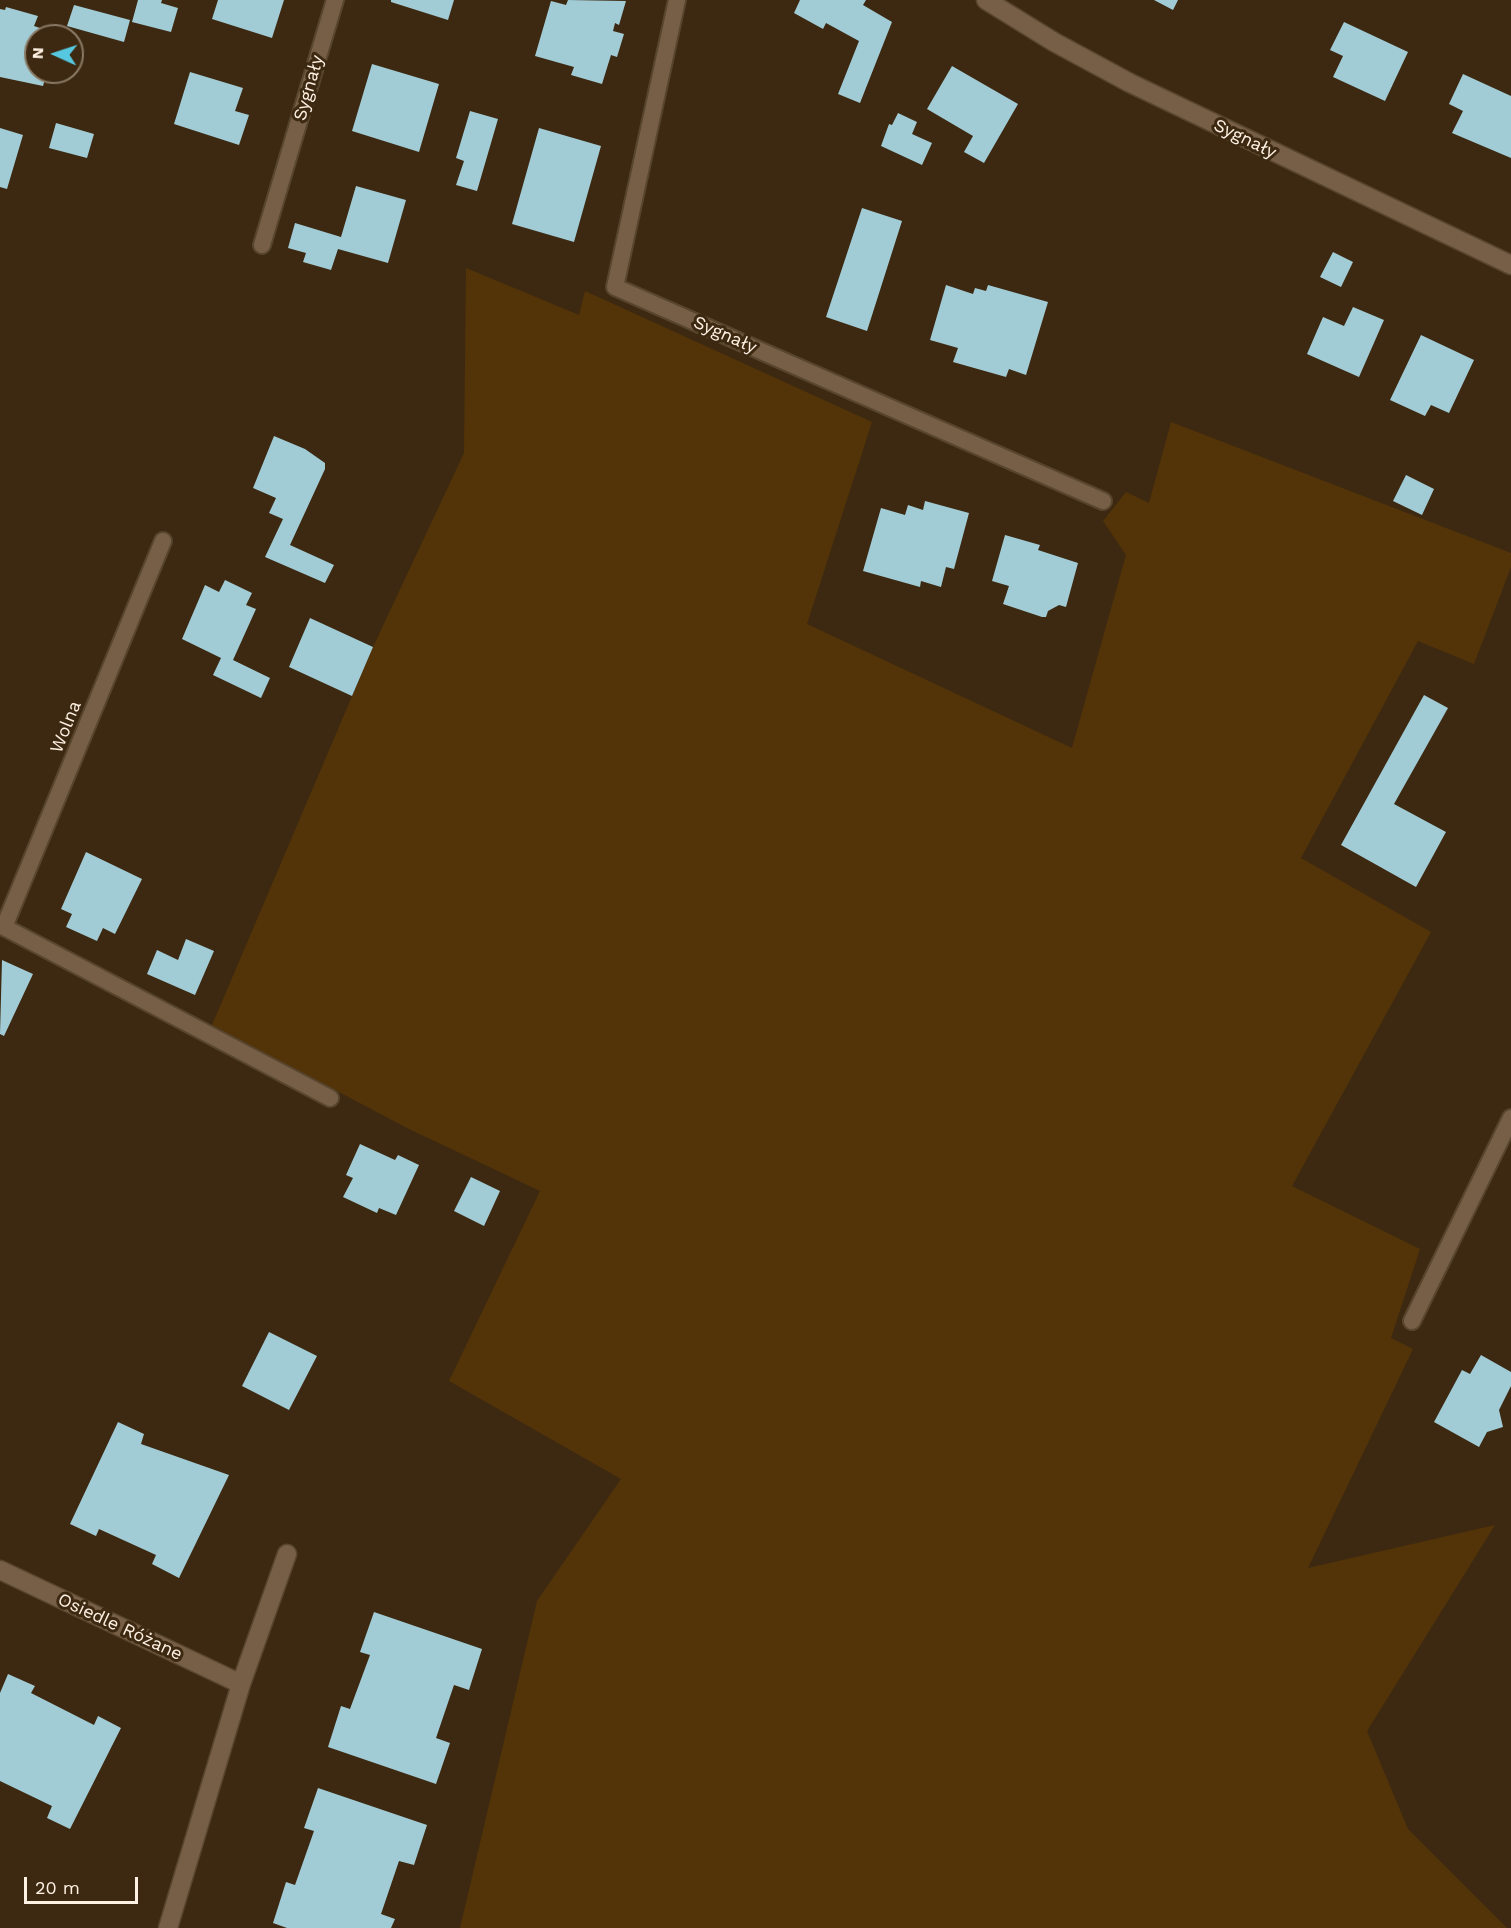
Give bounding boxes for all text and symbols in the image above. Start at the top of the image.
north arrow [24,24,84,84]
text: N [28,47,47,60]
street label: Sygnały [289,53,329,123]
street label: Sygnały [1210,115,1280,163]
street label: Sygnały [690,311,760,359]
street label: Wolna [46,698,86,756]
street label: Osiedle Różane [54,1589,186,1665]
scale bar [27,1865,141,1903]
text: 20 m [35,1877,80,1898]

